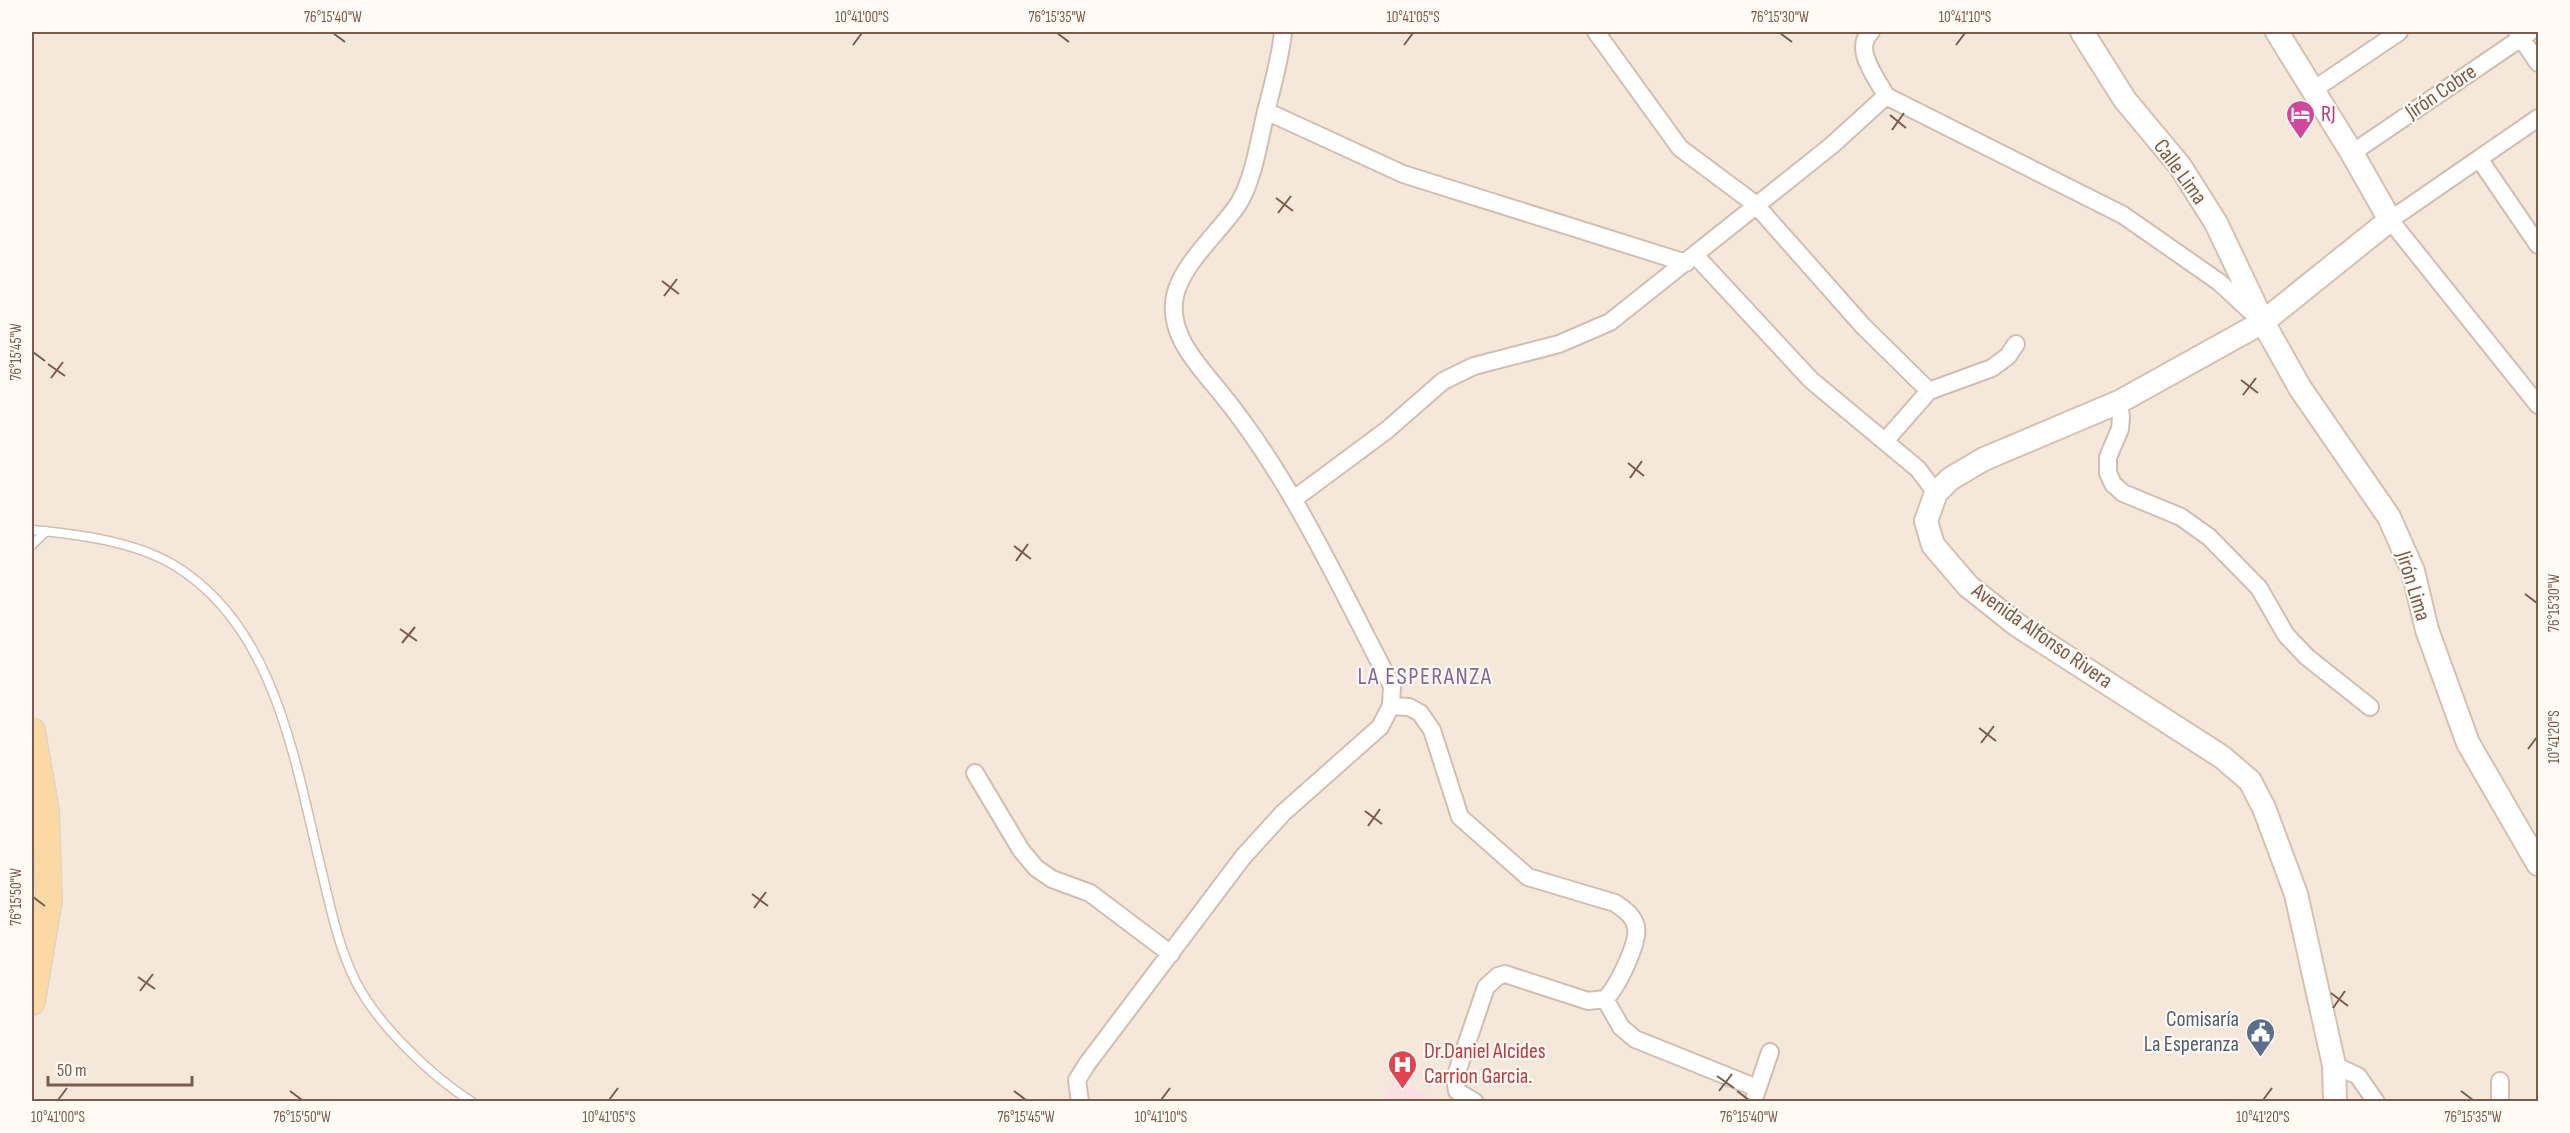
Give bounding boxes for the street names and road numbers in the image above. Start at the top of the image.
street label: Jirón Cobre [2399,58,2482,126]
street label: Calle Lima [2147,134,2213,210]
street label: Jirón Lima [2389,547,2436,624]
street label: Avenida Alfonso Rivera [1966,577,2118,695]

